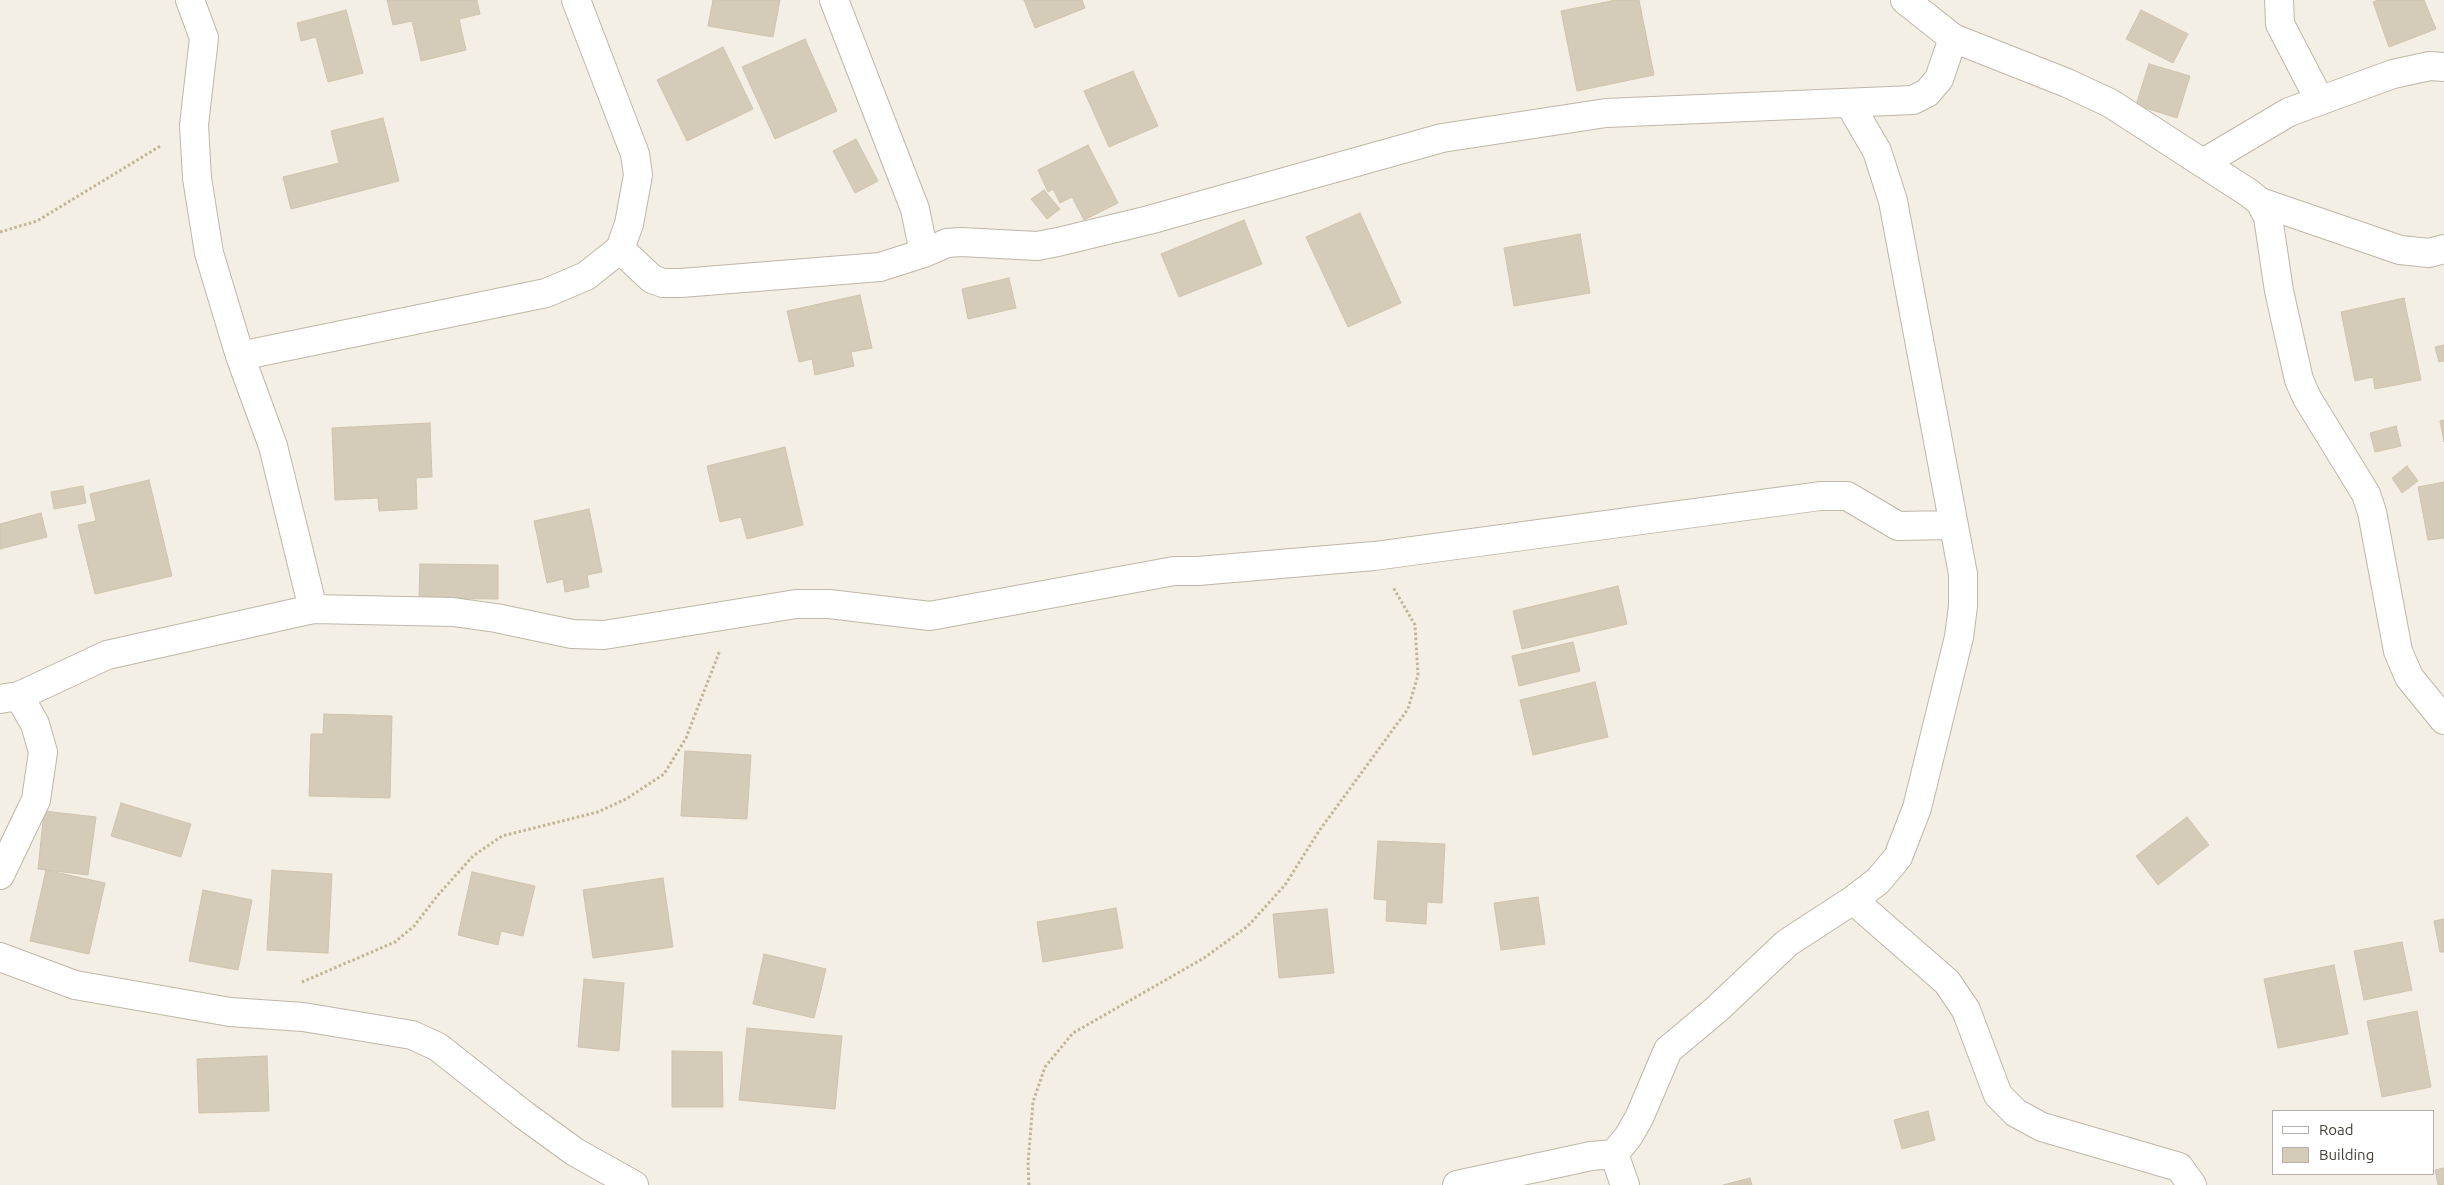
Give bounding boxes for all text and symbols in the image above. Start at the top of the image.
legend [2272,1110,2434,1175]
text: Road [2319,1121,2354,1138]
text: Building [2319,1146,2374,1163]

